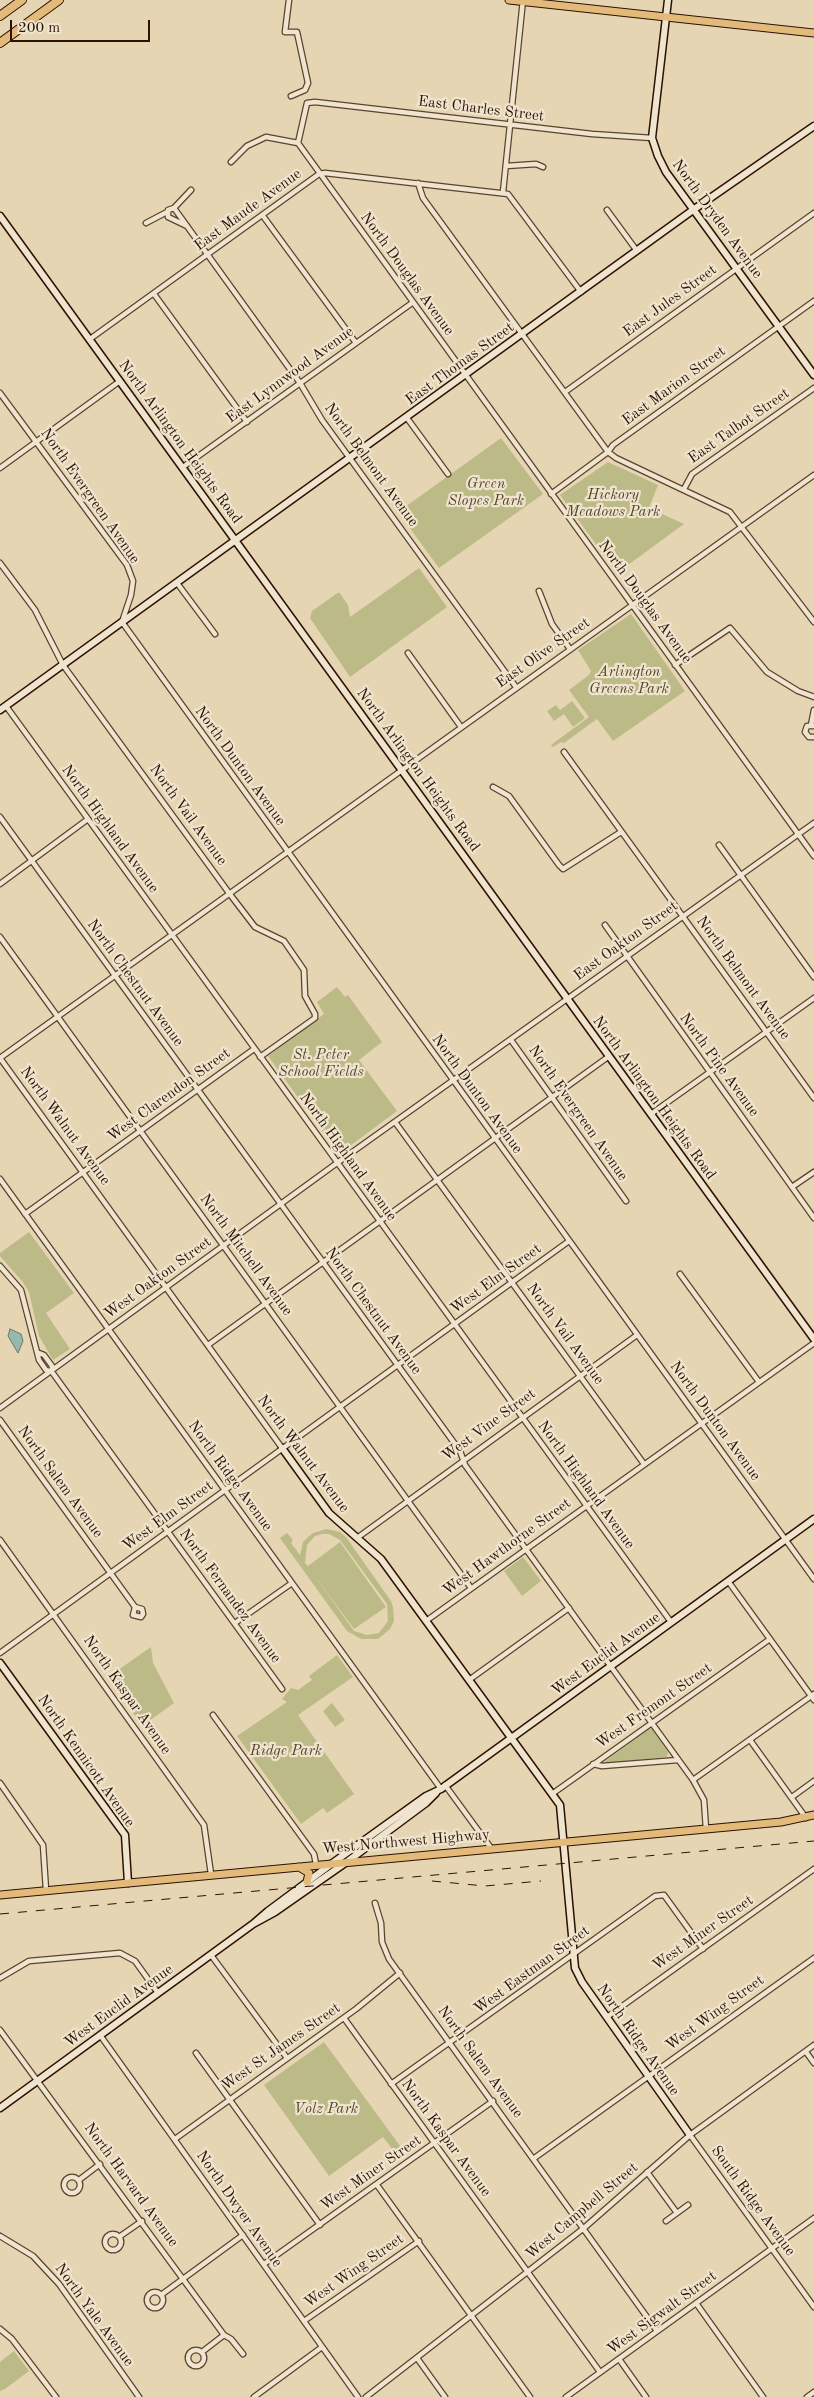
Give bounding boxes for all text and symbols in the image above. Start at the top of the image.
scale bar [12,10,152,42]
text: 200 m [18,21,60,36]
street label: East Charles Street [417,92,545,126]
street label: North Dryden Avenue [668,156,766,282]
street label: East Maude Avenue [191,165,305,255]
street label: North Douglas Avenue [356,209,458,339]
street label: East Jules Street [620,261,720,341]
street label: East Thomas Street [402,319,518,409]
street label: East Lynnwood Avenue [223,323,357,427]
street label: East Marion Street [619,342,729,430]
street label: North Arlington Heights Road [115,357,245,527]
street label: East Talbot Street [685,384,793,468]
street label: North Belmont Avenue [320,400,422,530]
street label: North Evergreen Avenue [36,425,144,567]
park label: Green Slopes Park [448,475,524,510]
park label: Hickory Meadows Park [566,486,660,521]
street label: North Douglas Avenue [594,537,696,667]
street label: East Olive Street [493,614,593,692]
park label: Arlington Greens Park [589,663,669,698]
street label: North Arlington Heights Road [353,685,483,855]
street label: North Dunton Avenue [191,703,289,829]
street label: North Highland Avenue [57,761,163,897]
street label: North Vail Avenue [145,761,231,869]
street label: East Oakton Street [570,897,682,985]
street label: North Belmont Avenue [692,913,794,1043]
street label: North Chestnut Avenue [83,916,187,1050]
street label: North Pine Avenue [675,1010,763,1120]
street label: North Arlington Heights Road [589,1013,719,1183]
street label: North Dunton Avenue [428,1031,526,1157]
street label: North Evergreen Avenue [524,1042,632,1184]
street label: West Clarendon Street [104,1044,234,1146]
park label: St. Peter School Fields [278,1046,364,1081]
street label: North Walnut Avenue [16,1063,114,1189]
street label: North Highland Avenue [295,1089,401,1225]
street label: North Mitchell Avenue [196,1191,296,1319]
street label: West Oakton Street [101,1233,215,1323]
street label: West Elm Street [447,1240,545,1318]
street label: North Chestnut Avenue [321,1244,425,1378]
street label: North Vail Avenue [522,1280,608,1388]
street label: North Dunton Avenue [666,1358,764,1484]
street label: West Vine Street [439,1385,539,1465]
street label: North Walnut Avenue [253,1392,353,1516]
street label: North Ridge Avenue [184,1417,276,1535]
street label: North Highland Avenue [533,1417,639,1553]
street label: North Salem Avenue [13,1422,107,1542]
street label: West Elm Street [119,1477,217,1555]
street label: West Hawthorne Street [439,1494,575,1600]
street label: North Fernandez Avenue [175,1525,285,1667]
street label: West Euclid Avenue [548,1608,664,1700]
street label: North Kaspar Avenue [79,1632,175,1758]
street label: West Fremont Street [593,1659,715,1753]
street label: North Kennicott Avenue [33,1691,139,1831]
park label: Ridge Park [250,1742,322,1760]
street label: West Northwest Highway [321,1826,491,1858]
street label: West Miner Street [649,1891,757,1975]
street label: West Eastman Street [471,1922,593,2018]
street label: West Euclid Avenue [61,1960,177,2052]
street label: West Wing Street [662,1971,768,2055]
street label: North Ridge Avenue [593,1981,683,2099]
street label: West St James Street [218,1999,344,2095]
street label: North Salem Avenue [433,2002,527,2122]
street label: North Kaspar Avenue [397,2076,495,2200]
park label: Volz Park [294,2100,358,2118]
street label: North Harvard Avenue [80,2120,182,2250]
street label: West Miner Street [317,2131,425,2215]
street label: South Ridge Avenue [707,2142,799,2260]
street label: North Dwyer Avenue [192,2147,286,2271]
street label: West Campbell Street [522,2159,642,2263]
street label: West Wing Street [301,2230,407,2312]
street label: North Yale Avenue [51,2260,137,2370]
street label: West Sigwalt Street [604,2267,720,2359]

